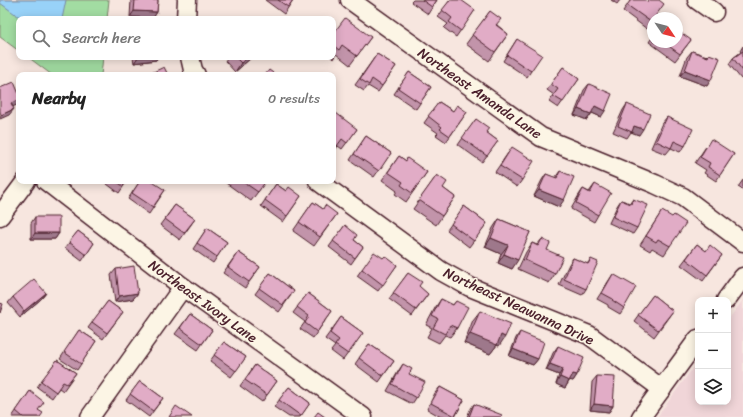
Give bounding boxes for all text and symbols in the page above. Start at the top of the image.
north arrow [647,12,683,48]
search box [16,16,336,60]
text: Search here [62,25,141,51]
icon: search [30,27,52,49]
street label: Northeast Amanda Lane [412,41,547,146]
text: Nearby [32,83,86,113]
text: 0 results [268,87,320,110]
street label: Northeast Ivory Lane [143,253,263,350]
street label: Northeast Neawanna Drive [439,260,599,353]
map controls [695,297,731,405]
button: + [695,297,731,333]
button: − [695,333,731,369]
button: layers [695,369,731,405]

